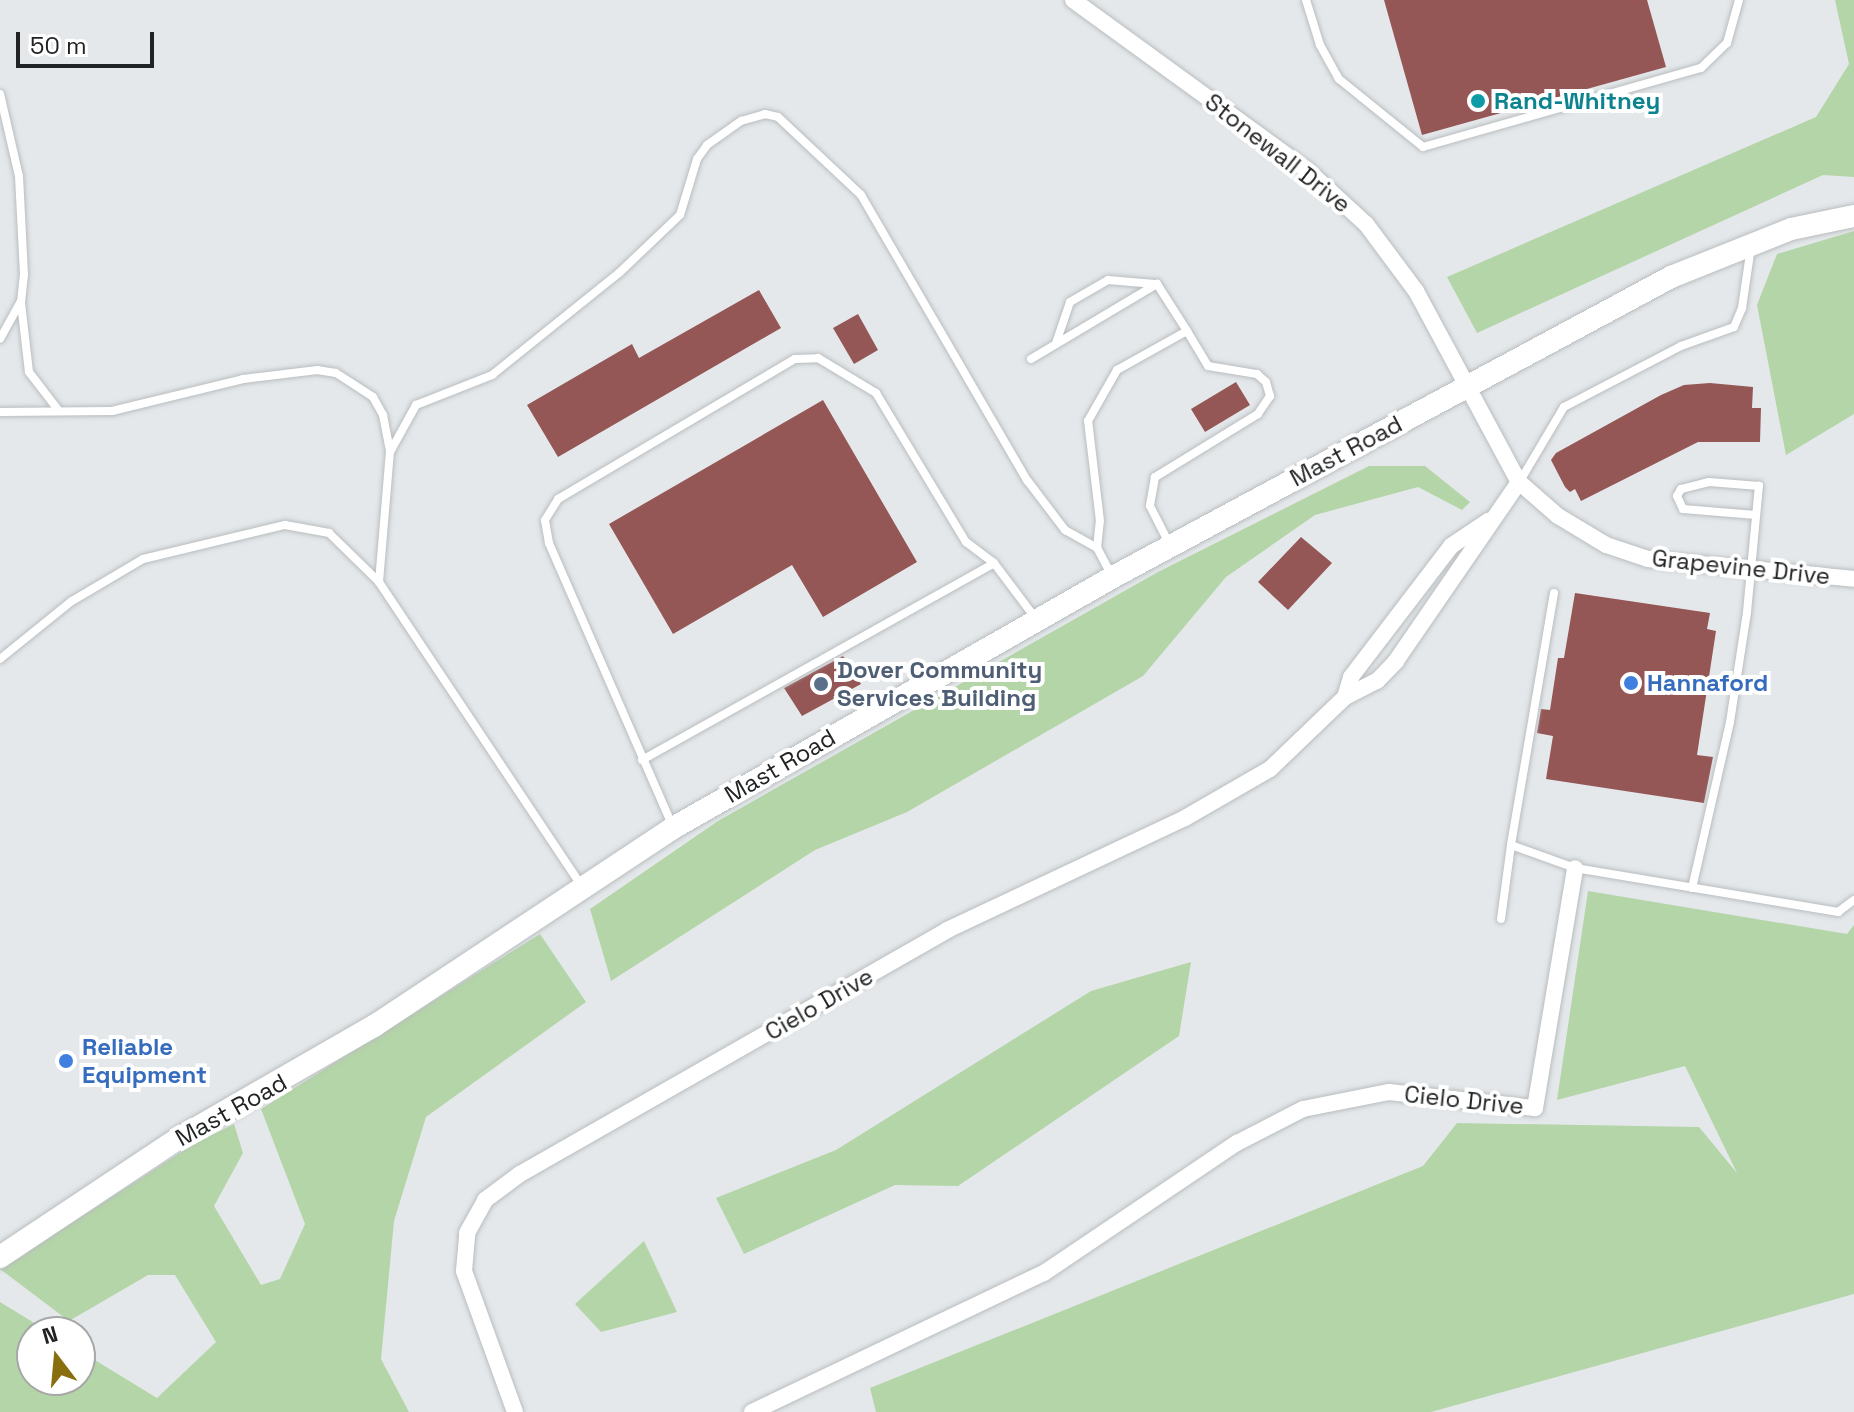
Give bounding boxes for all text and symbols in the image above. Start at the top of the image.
scale bar [20,16,158,66]
text: 50 m [30,30,87,61]
street label: Stonewall Drive [1199,87,1357,219]
place label: Rand-Whitney [1494,87,1660,115]
marker: Rand-Whitney [1469,92,1487,110]
street label: Mast Road [1285,409,1407,493]
street label: Grapevine Drive [1651,543,1831,591]
place label: Dover Community Services Building [837,656,1042,712]
place label: Hannaford [1647,669,1768,697]
marker: Hannaford [1622,674,1640,692]
marker: Dover Community Services Building [812,675,830,693]
street label: Mast Road [720,723,840,809]
street label: Cielo Drive [760,962,878,1046]
place label: Reliable Equipment [82,1033,207,1089]
marker: Reliable Equipment [57,1052,75,1070]
street label: Mast Road [170,1068,292,1152]
street label: Cielo Drive [1403,1079,1525,1121]
north arrow [16,1316,96,1396]
text: N [39,1319,61,1350]

